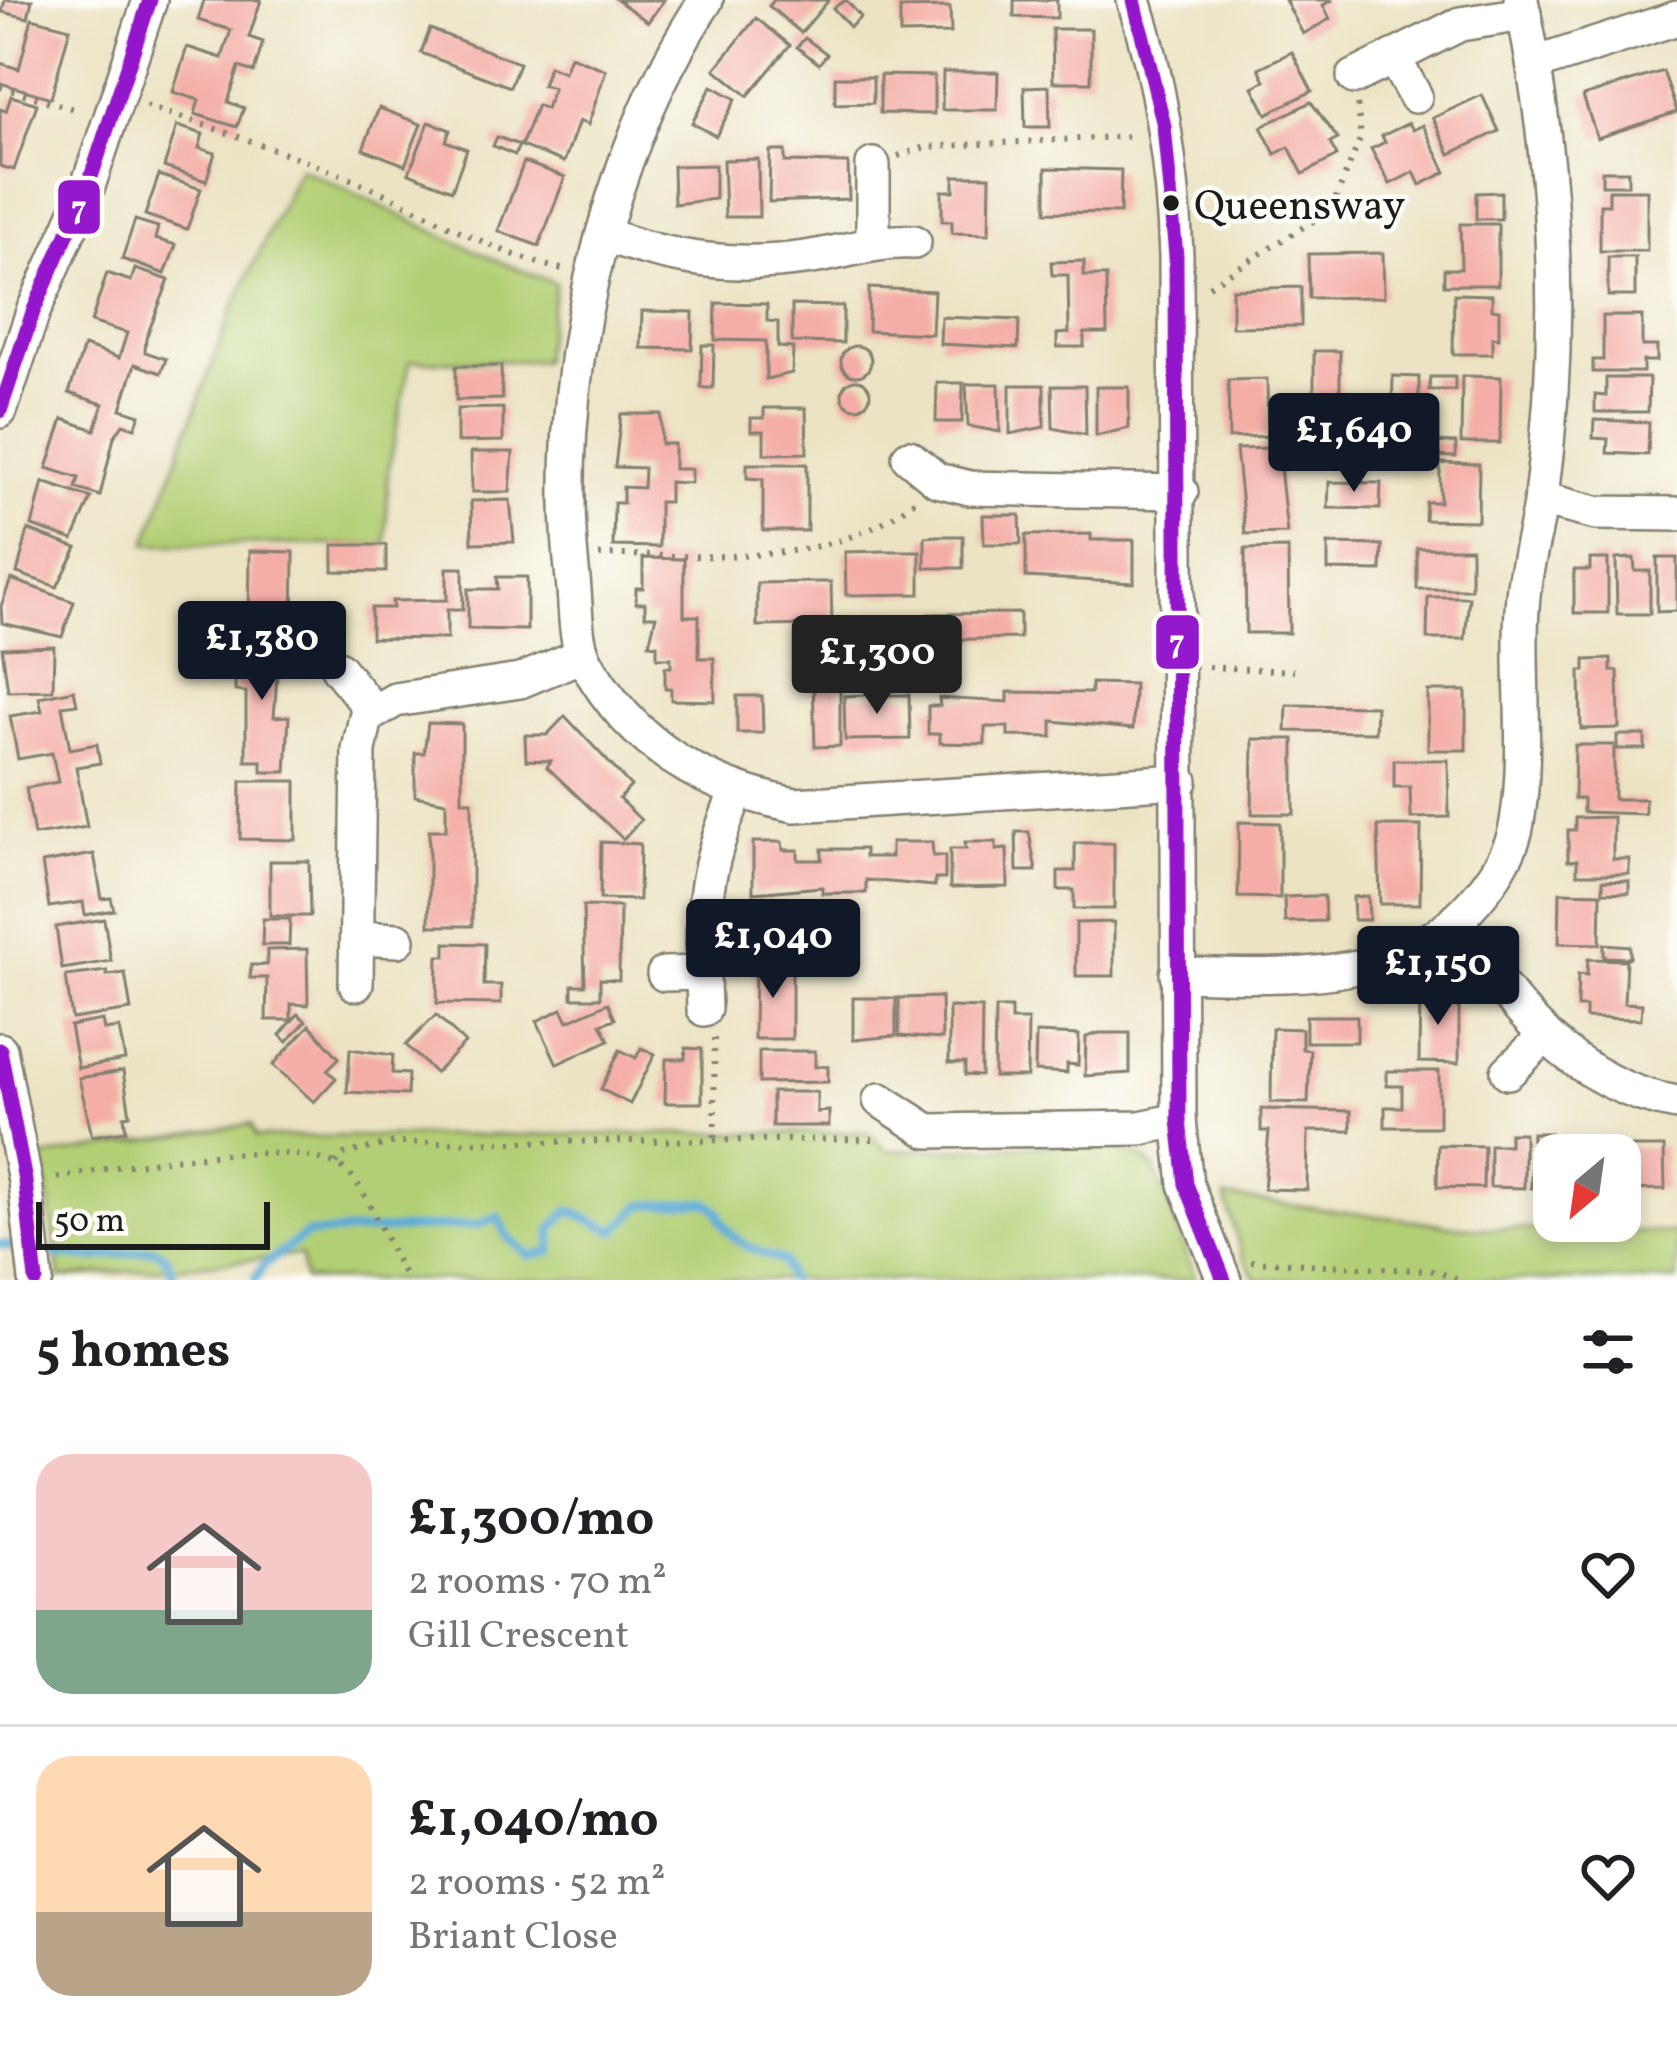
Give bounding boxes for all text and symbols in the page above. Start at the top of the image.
line badge: 7 [56,178,102,236]
place label: Queensway [1194,179,1406,238]
text: 7 [71,188,87,234]
marker: Queensway [1160,192,1182,214]
pin: £1,640 [1256,393,1452,495]
text: £1,640 [1295,405,1413,459]
pin: £1,380 [164,601,360,703]
text: £1,380 [205,613,319,667]
line badge: 7 [1154,613,1201,671]
pin: £1,300 [779,615,975,717]
text: 7 [1169,622,1185,668]
text: £1,300 [819,627,935,681]
pin: £1,040 [675,899,871,1001]
text: £1,040 [713,911,833,965]
pin: £1,150 [1340,926,1536,1028]
text: £1,150 [1384,938,1492,992]
north arrow [1533,1134,1641,1242]
map controls [1533,1134,1641,1242]
scale bar [36,1196,270,1249]
text: 50 m [54,1200,125,1246]
text: 5 homes [36,1317,230,1388]
icon: filters [1575,1319,1641,1385]
text: £1,300/mo [408,1485,655,1556]
icon: home [132,1502,276,1646]
icon: heart [1575,1541,1641,1607]
text: 2 rooms · 70 m² [408,1556,667,1610]
text: Gill Crescent [408,1610,629,1664]
text: £1,040/mo [408,1786,659,1857]
icon: home [132,1804,276,1948]
icon: heart [1575,1843,1641,1909]
text: 2 rooms · 52 m² [408,1857,665,1911]
text: Briant Close [408,1911,618,1965]

